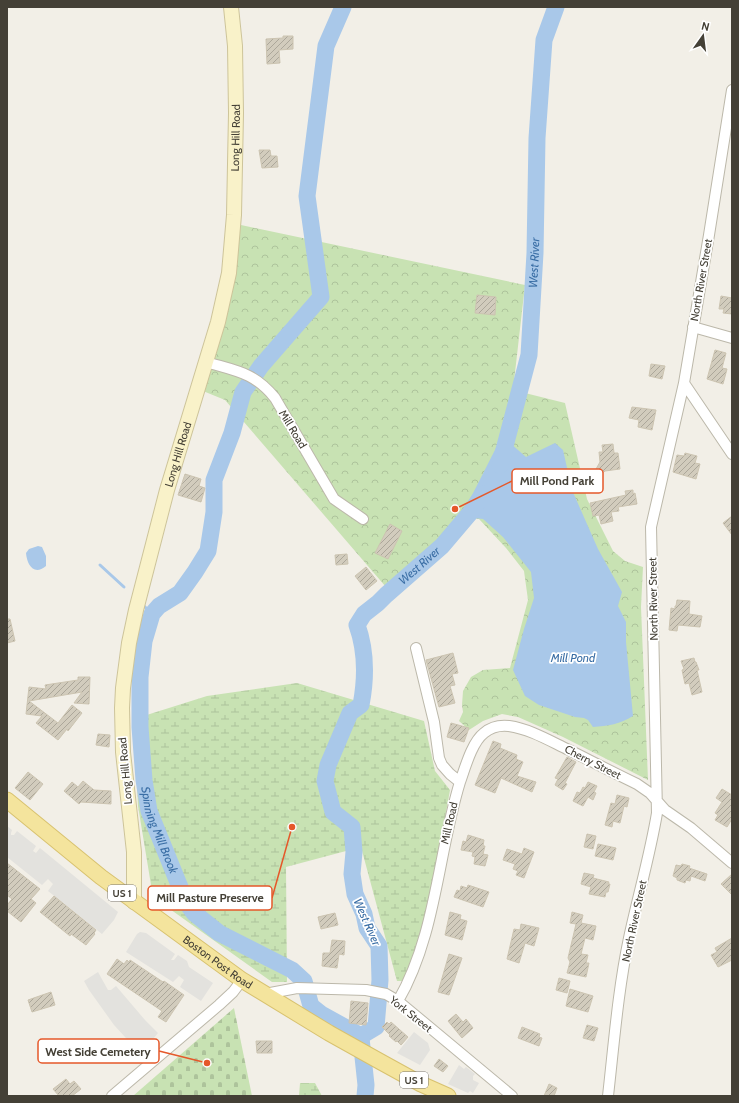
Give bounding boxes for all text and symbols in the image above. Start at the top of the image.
north arrow [683,16,723,56]
text: N [700,19,711,34]
street label: Long Hill Road [228,104,243,171]
water label: West River [525,236,542,288]
street label: North River Street [687,237,715,322]
street label: Mill Road [276,407,310,451]
street label: Long Hill Road [161,420,194,489]
callout: Mill Pond Park [512,469,603,493]
text: Mill Pond Park [520,473,594,488]
water label: West River [395,542,444,588]
street label: North River Street [645,557,661,641]
water label: Mill Pond [550,650,596,665]
street label: Long Hill Road [115,737,135,805]
street label: Cherry Street [562,742,624,782]
water label: Spinning Mill Brook [138,785,182,877]
street label: Mill Road [437,801,461,845]
street label: North River Street [618,879,650,963]
road number: US 1 [108,885,136,901]
callout: Mill Pasture Preserve [148,886,272,910]
text: Mill Pasture Preserve [156,890,264,905]
water label: West River [350,896,385,949]
street label: Boston Post Road [180,932,255,992]
street label: York Street [386,992,435,1035]
callout: West Side Cemetery [38,1039,159,1063]
text: West Side Cemetery [45,1044,151,1059]
road number: US 1 [400,1072,428,1088]

